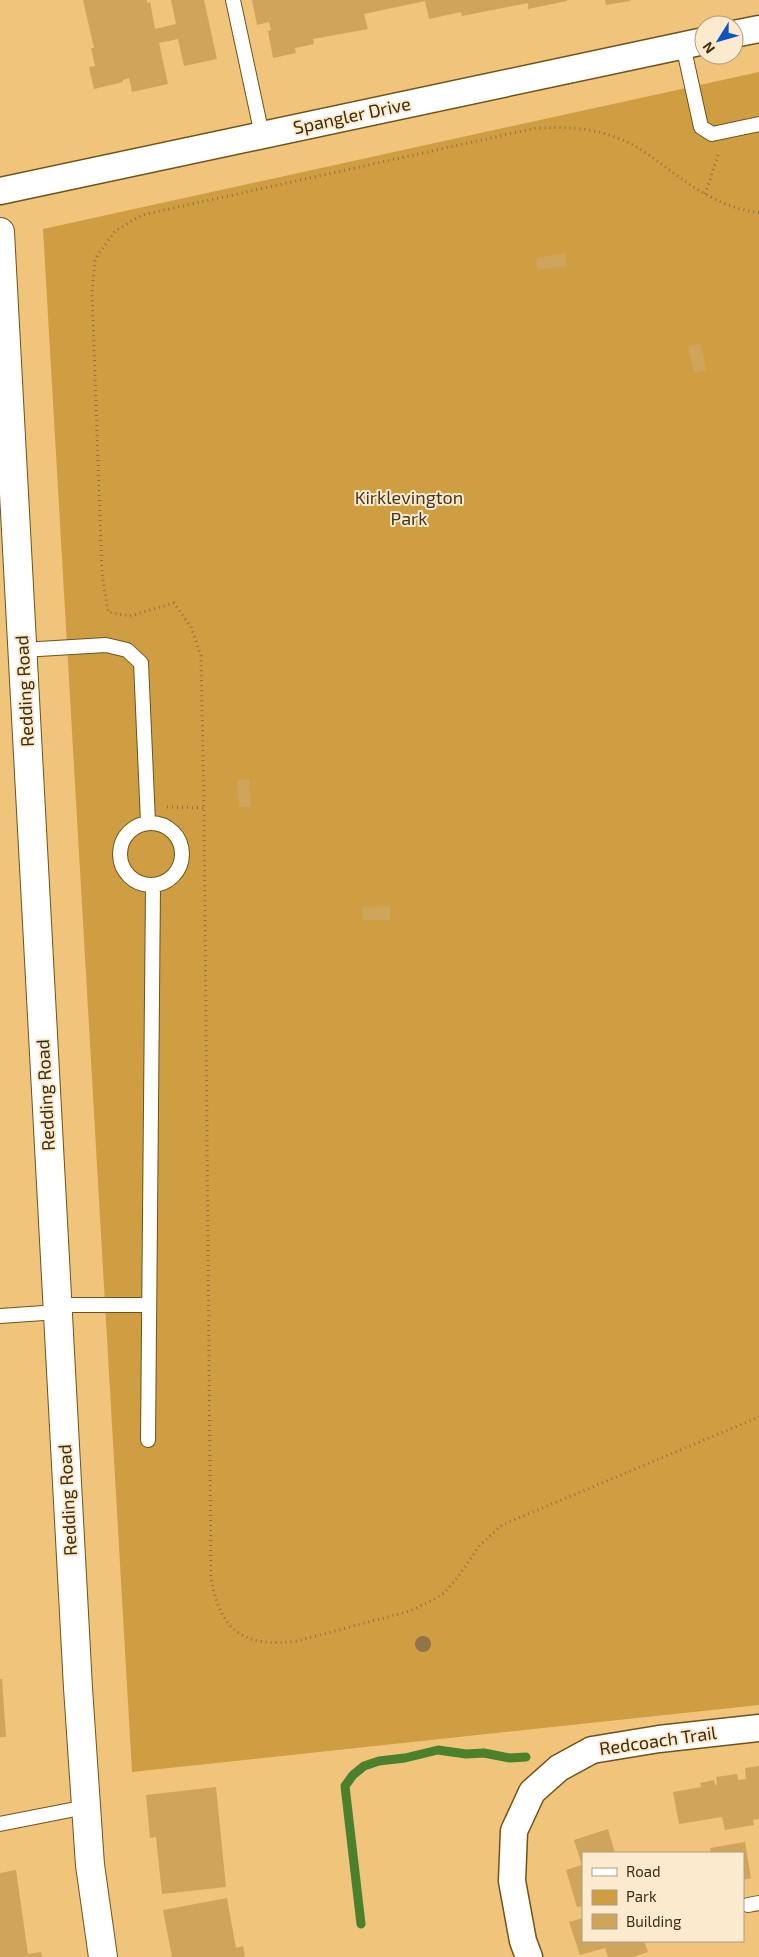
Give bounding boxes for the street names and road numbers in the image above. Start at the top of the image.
street label: Spangler Drive [291,92,413,138]
street label: Redding Road [10,635,38,747]
street label: Redding Road [31,1039,59,1151]
street label: Redding Road [53,1444,81,1556]
street label: Redcoach Trail [598,1721,719,1759]

